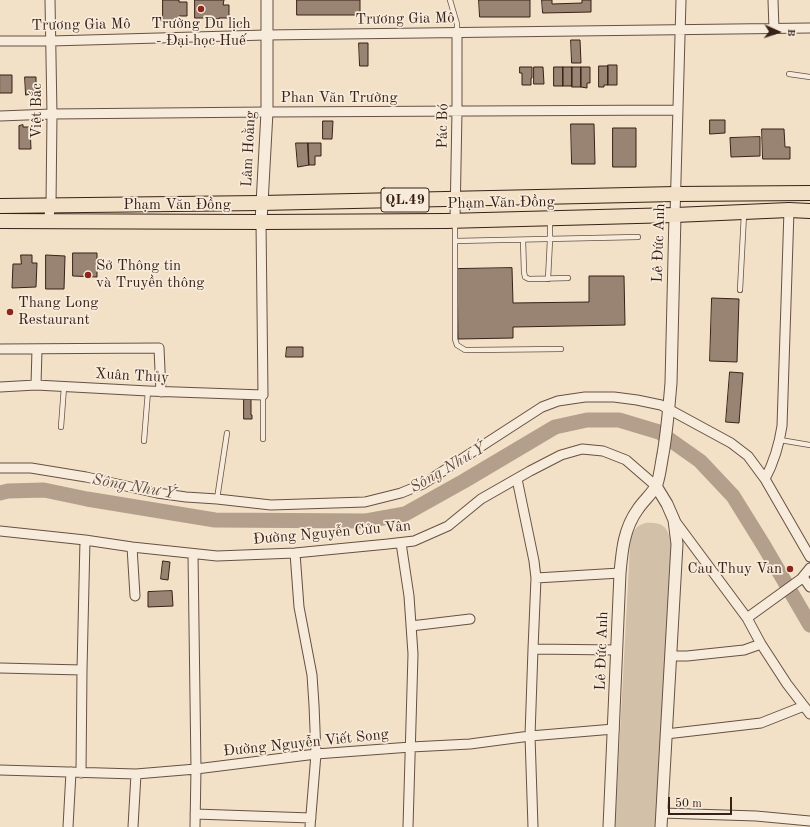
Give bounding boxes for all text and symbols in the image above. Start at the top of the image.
marker: Trường Du lịch - Đại học Huế [196,4,206,14]
street label: Trương Gia Mô [355,9,455,29]
north arrow [758,12,798,52]
street label: Trương Gia Mô [31,15,131,35]
place label: Trường Du lịch - Đại học Huế [151,15,251,50]
text: B [785,28,796,37]
street label: Việt Bắc [28,83,46,139]
street label: Phan Văn Trường [280,89,398,107]
street label: Pác Bó [434,103,452,149]
street label: Lâm Hoằng [238,110,260,188]
road number: QL.49 [381,188,429,212]
street label: Phạm Văn Đồng [447,193,555,213]
street label: Phạm Văn Đồng [123,196,231,214]
street label: Lê Đức Anh [649,203,669,283]
place label: Sở Thông tin và Truyền thông [96,257,204,292]
marker: Sở Thông tin và Truyền thông [83,270,93,280]
place label: Thang Long Restaurant [18,294,98,329]
marker: Thang Long Restaurant [5,307,15,317]
street label: Xuân Thủy [95,365,169,387]
water label: Sông Như Ý [407,439,489,497]
water label: Sông Như Ý [91,470,177,504]
street label: Đường Nguyễn Cửu Vân [252,517,412,549]
place label: Cau Thuy Van [687,560,782,578]
marker: Cau Thuy Van [785,564,795,574]
street label: Lê Đức Anh [592,611,612,691]
street label: Đường Nguyễn Viết Song [222,725,390,761]
scale bar [670,789,734,815]
text: 50 m [675,798,702,810]

